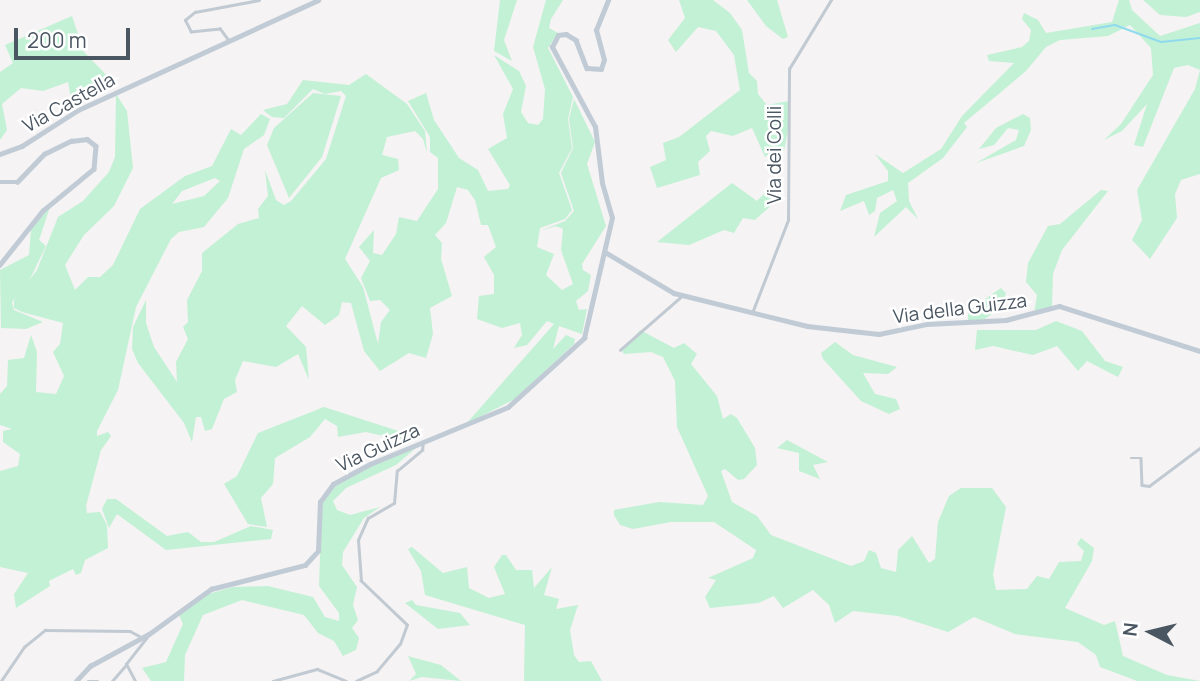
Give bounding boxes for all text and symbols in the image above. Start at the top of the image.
scale bar [18,14,133,58]
text: 200 m [27,26,87,54]
street label: Via Castella [19,68,119,138]
street label: Via dei Colli [764,106,786,204]
street label: Via della Guizza [892,289,1028,329]
street label: Via Guizza [333,419,423,477]
north arrow [1116,597,1186,667]
text: N [1116,621,1144,638]

